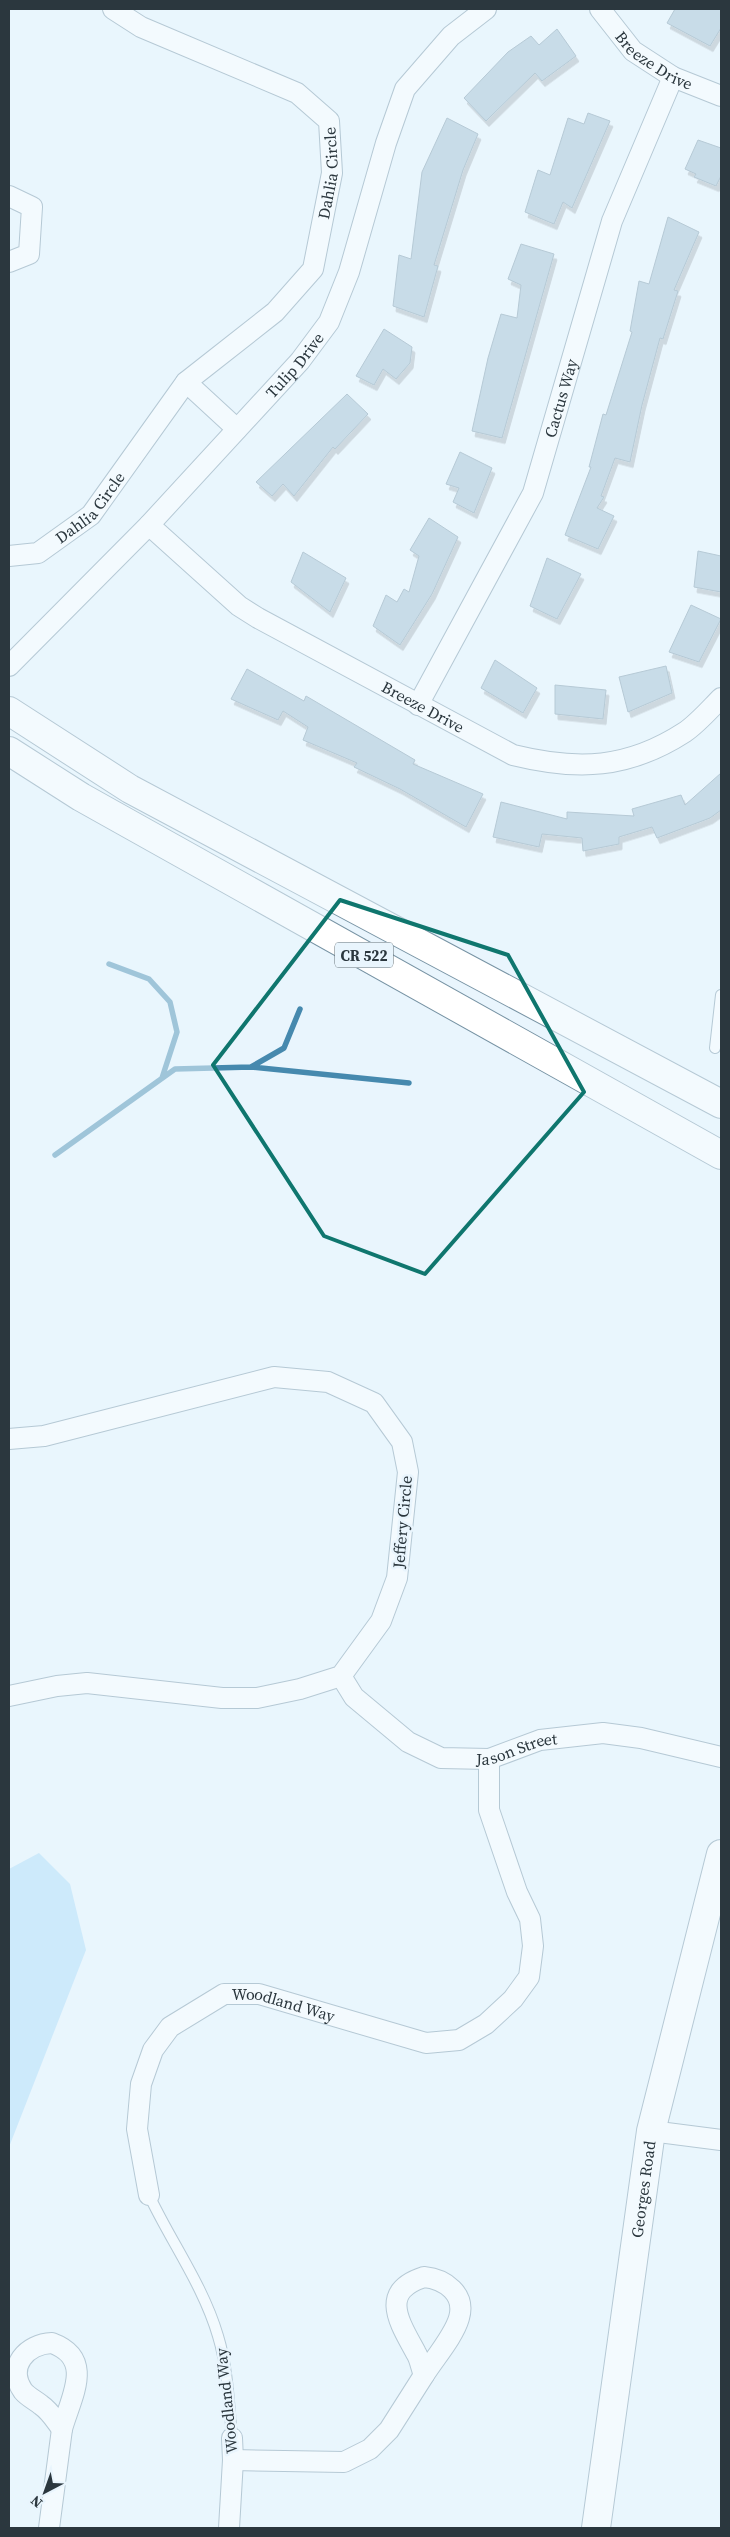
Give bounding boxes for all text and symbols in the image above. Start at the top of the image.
street label: Breeze Drive [610,26,696,95]
street label: Dahlia Circle [312,126,343,221]
street label: Tulip Drive [260,328,329,403]
street label: Cactus Way [539,355,583,440]
street label: Dahlia Circle [51,467,130,548]
street label: Breeze Drive [378,676,468,738]
road number: CR 522 [335,942,393,968]
street label: Jeffery Circle [387,1475,417,1570]
street label: Jason Street [475,1727,559,1770]
street label: Woodland Way [232,1982,339,2027]
street label: Georges Road [625,2139,661,2239]
street label: Woodland Way [209,2346,242,2455]
north arrow [20,2467,70,2517]
text: N [26,2491,47,2513]

